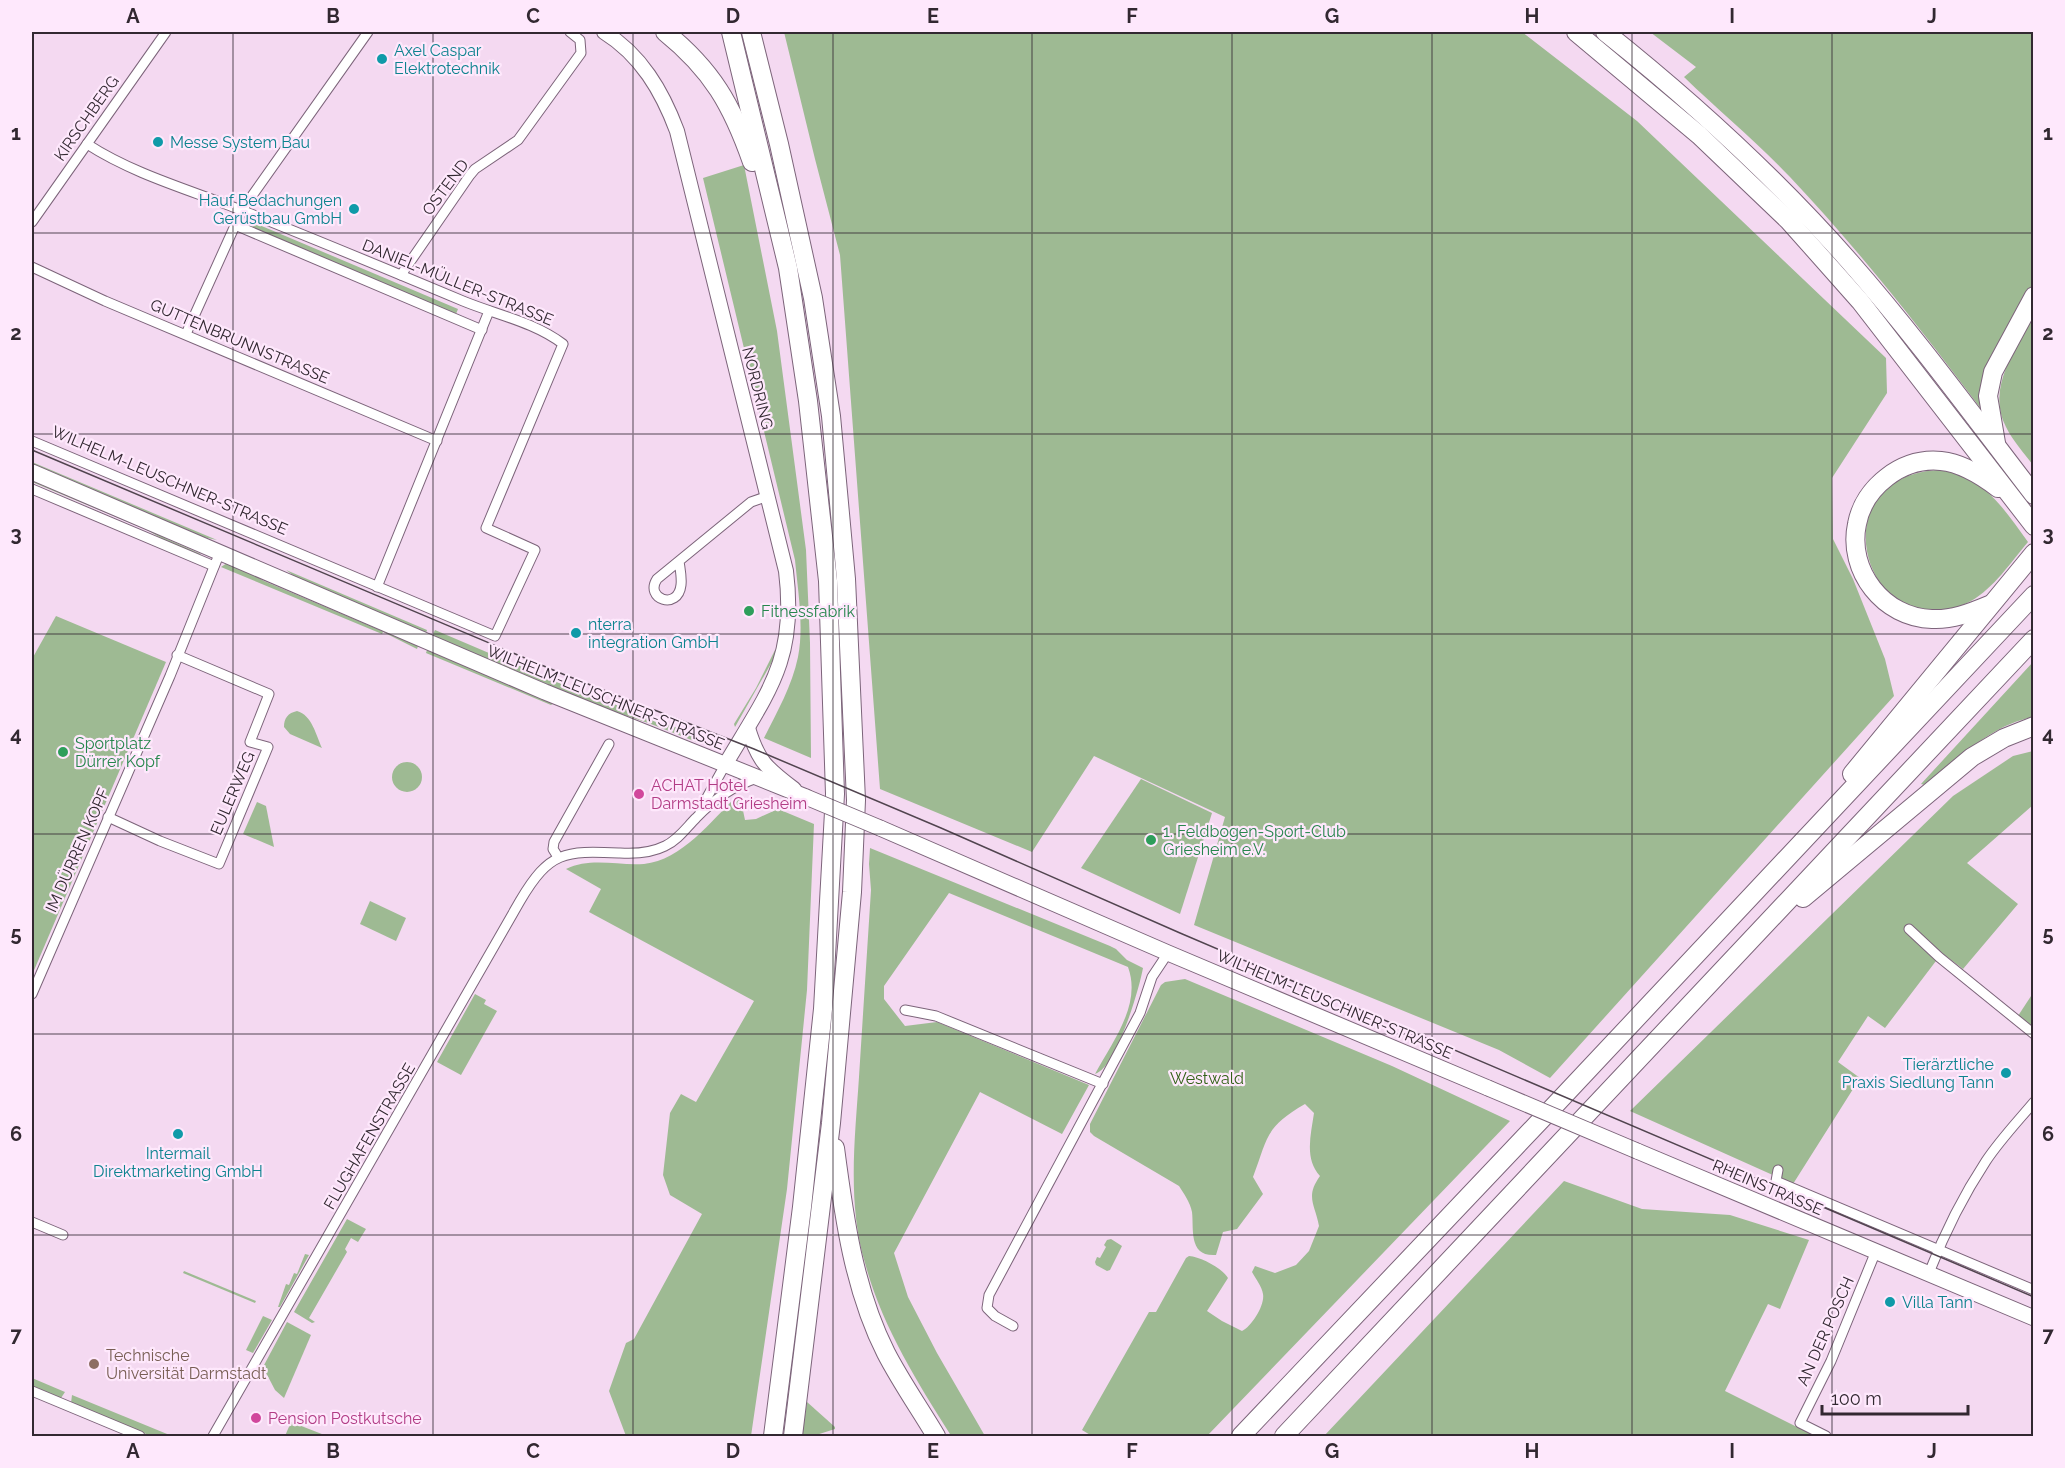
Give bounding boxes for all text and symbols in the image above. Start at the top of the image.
text: A [126,4,140,28]
text: B [326,4,340,28]
text: C [526,4,540,28]
text: D [726,4,740,28]
text: E [927,4,939,28]
text: F [1126,4,1138,28]
text: G [1325,4,1339,28]
text: H [1525,4,1539,28]
text: I [1729,4,1735,28]
text: J [1927,4,1937,28]
place label: Axel Caspar Elektrotechnik [394,41,501,78]
marker: Axel Caspar Elektrotechnik [375,52,389,66]
street label: KIRSCHBERG [50,72,123,164]
text: 1 [11,121,21,145]
text: 1 [2043,121,2053,145]
place label: Messe System Bau [170,133,310,152]
marker: Messe System Bau [151,135,165,149]
street label: OSTEND [418,156,473,219]
place label: Hauf Bedachungen Gerüstbau GmbH [199,191,342,228]
marker: Hauf Bedachungen Gerüstbau GmbH [347,202,361,216]
street label: DANIEL-MÜLLER-STRASSE [360,234,557,330]
street label: GUTTENBRUNNSTRASSE [147,295,332,388]
text: 2 [10,321,22,345]
text: 2 [2042,321,2054,345]
street label: NORDRING [738,345,777,431]
street label: WILHELM-LEUSCHNER-STRASSE [49,422,291,539]
text: 3 [10,522,22,546]
text: 3 [2042,522,2054,546]
place label: Fitnessfabrik [761,602,855,621]
marker: Fitnessfabrik [742,604,756,618]
place label: nterra integration GmbH [588,615,719,652]
marker: nterra integration GmbH [569,626,583,640]
street label: WILHELM-LEUSCHNER-STRASSE [484,641,727,754]
text: 4 [10,722,22,746]
text: 4 [2042,722,2054,746]
place label: Sportplatz Dürrer Kopf [75,734,161,771]
marker: Sportplatz Dürrer Kopf [56,745,70,759]
street label: EULERWEG [206,749,259,838]
place label: ACHAT Hotel Darmstadt Griesheim [651,776,807,813]
street label: IM DÜRREN KOPF [41,785,113,915]
marker: ACHAT Hotel Darmstadt Griesheim [632,787,646,801]
place label: 1. Feldbogen-Sport-Club Griesheim e.V. [1163,822,1346,859]
marker: 1. Feldbogen-Sport-Club Griesheim e.V. [1144,833,1158,847]
text: 5 [10,922,22,946]
text: 5 [2042,922,2054,946]
street label: WILHELM-LEUSCHNER-STRASSE [1214,946,1456,1063]
place label: Tierärztliche Praxis Siedlung Tann [1842,1055,1994,1092]
street label: FLUGHAFENSTRASSE [320,1060,419,1213]
marker: Tierärztliche Praxis Siedlung Tann [1999,1066,2013,1080]
park label: Westwald [1170,1069,1244,1088]
text: 6 [10,1122,22,1146]
text: 6 [2042,1122,2054,1146]
marker: Intermail Direktmarketing GmbH [171,1127,185,1141]
place label: Intermail Direktmarketing GmbH [93,1144,263,1181]
street label: RHEINSTRASSE [1710,1156,1826,1219]
street label: AN DER POSCH [1793,1274,1858,1389]
place label: Villa Tann [1902,1293,1973,1312]
marker: Villa Tann [1883,1295,1897,1309]
text: 7 [10,1323,22,1347]
text: 7 [2042,1323,2054,1347]
place label: Technische Universität Darmstadt [106,1346,267,1383]
marker: Technische Universität Darmstadt [87,1357,101,1371]
scale bar [1822,1378,1968,1416]
text: 100 m [1831,1388,1882,1409]
place label: Pension Postkutsche [268,1409,422,1428]
marker: Pension Postkutsche [249,1411,263,1425]
text: A [126,1439,140,1463]
text: B [326,1439,340,1463]
text: C [526,1439,540,1463]
text: D [726,1439,740,1463]
text: E [927,1439,939,1463]
text: F [1126,1439,1138,1463]
text: G [1325,1439,1339,1463]
text: H [1525,1439,1539,1463]
text: I [1729,1439,1735,1463]
text: J [1927,1439,1937,1463]

